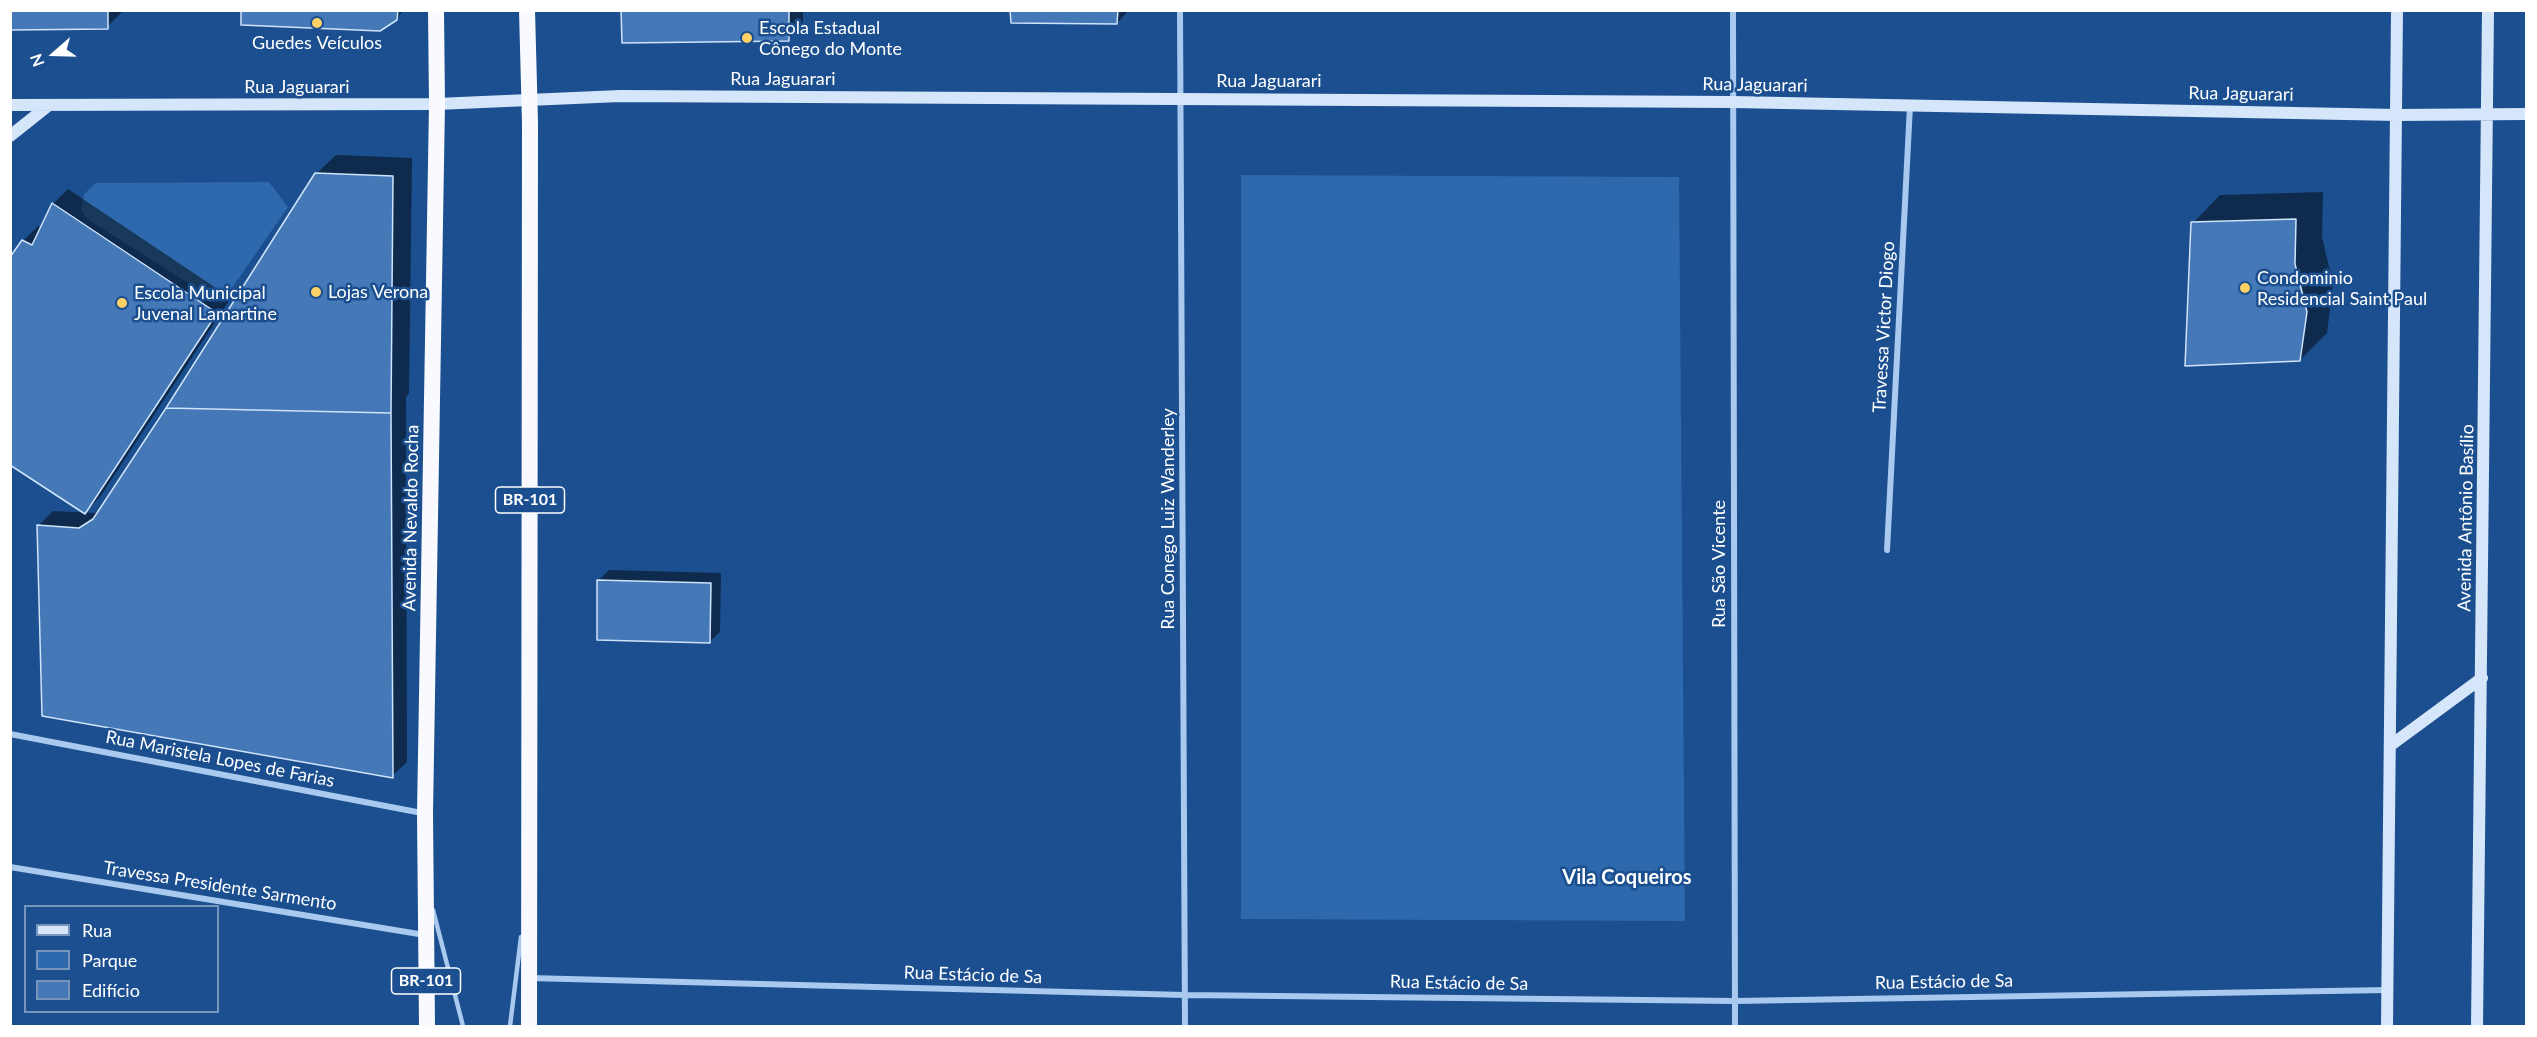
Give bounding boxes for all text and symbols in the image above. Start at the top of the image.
marker: Guedes Veículos [310,16,324,30]
place label: Escola Estadual Cônego do Monte [759,17,902,60]
north arrow [24,24,84,84]
marker: Escola Estadual Cônego do Monte [740,31,754,45]
place label: Guedes Veículos [252,32,382,54]
text: N [26,51,48,69]
street label: Rua Jaguarari [730,68,836,90]
street label: Rua Jaguarari [1216,70,1322,92]
street label: Rua Jaguarari [1702,73,1808,97]
street label: Rua Jaguarari [244,76,350,98]
street label: Rua Jaguarari [2188,82,2294,106]
street label: Travessa Victor Diogo [1869,241,1899,413]
place label: Condominio Residencial Saint Paul [2257,267,2427,310]
place label: Lojas Verona [328,281,428,303]
marker: Condominio Residencial Saint Paul [2238,281,2252,295]
place label: Escola Municipal Juvenal Lamartine [134,282,277,324]
marker: Lojas Verona [309,285,323,299]
marker: Escola Municipal Juvenal Lamartine [115,296,129,310]
street label: Rua Conego Luiz Wanderley [1157,408,1179,630]
street label: Avenida Antônio Basílio [2454,424,2478,612]
street label: Avenida Nevaldo Rocha [399,425,423,611]
road number: BR-101 [496,487,564,513]
street label: Rua São Vicente [1708,500,1730,628]
street label: Rua Maristela Lopes de Farias [104,726,336,792]
street label: Travessa Presidente Sarmento [102,857,338,915]
district label: Vila Coqueiros [1562,866,1692,890]
legend [24,905,219,1013]
text: Rua [82,919,112,941]
text: Parque [82,949,137,971]
street label: Rua Estácio de Sa [903,962,1043,988]
road number: BR-101 [392,968,460,994]
street label: Rua Estácio de Sa [1875,970,2013,994]
street label: Rua Estácio de Sa [1390,971,1528,995]
text: Edifício [82,979,140,1001]

